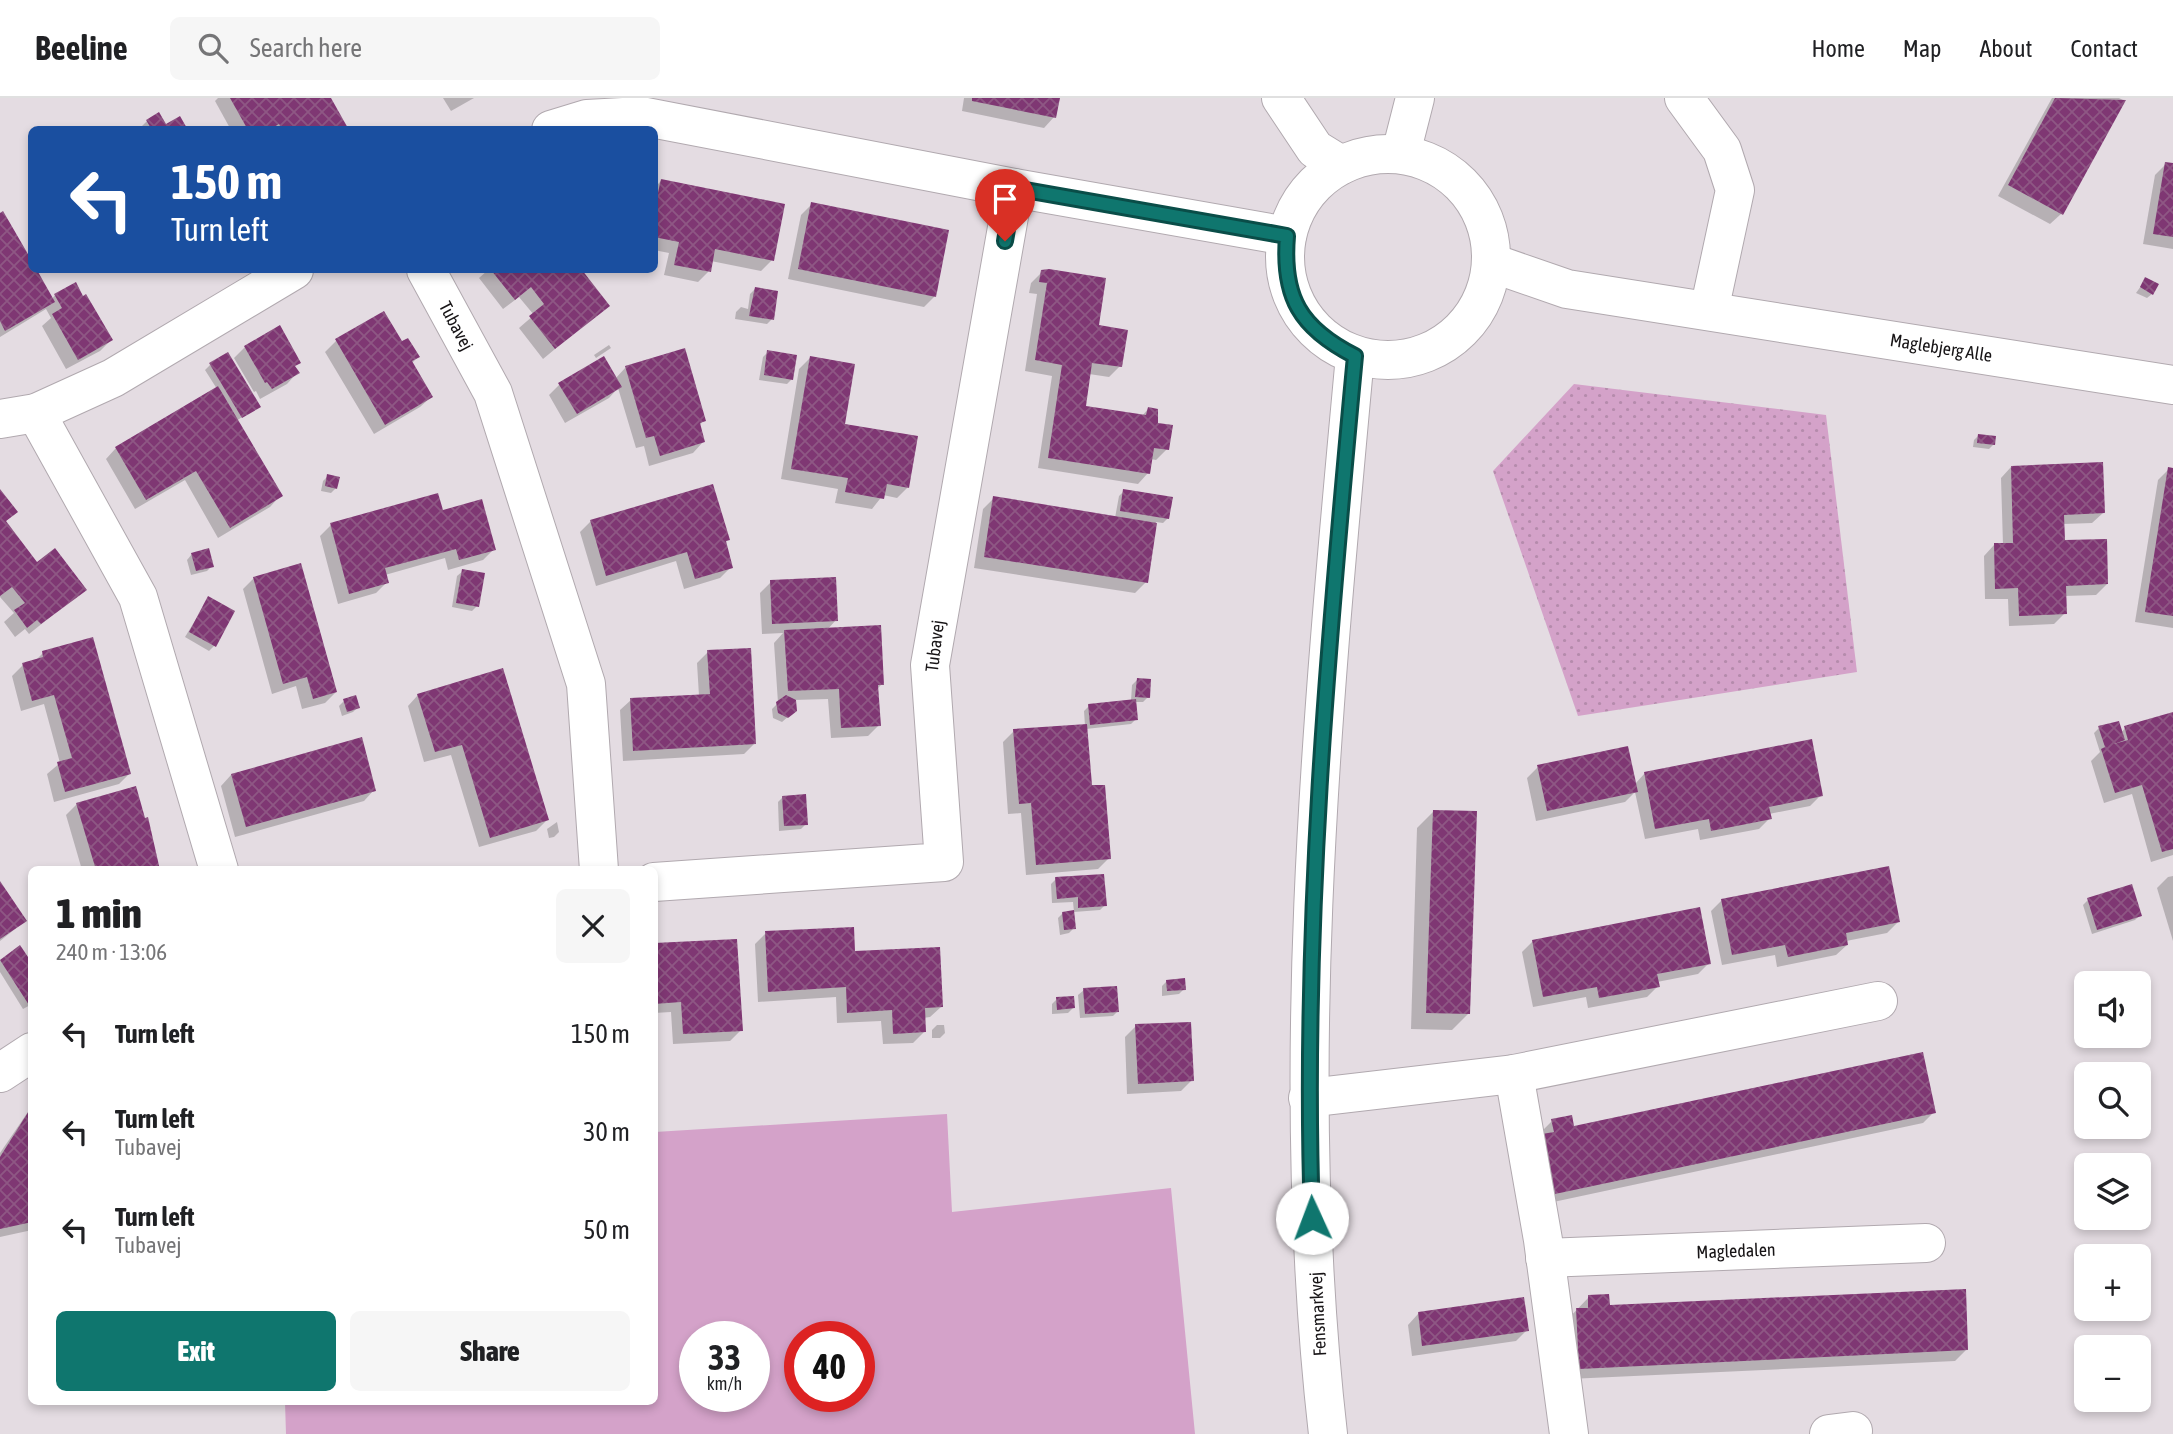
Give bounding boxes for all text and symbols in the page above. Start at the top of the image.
search box [170,17,660,80]
text: Beeline [35,29,128,67]
icon: search [194,29,232,67]
text: Search here [250,33,362,63]
text: Home [1811,35,1865,62]
text: Map [1903,35,1941,62]
text: About [1979,35,2032,62]
text: Contact [2070,35,2138,62]
text: 150 m [171,153,282,209]
icon: left [56,154,147,245]
pin [975,169,1035,241]
icon: arrive [986,180,1024,218]
text: Turn left [171,211,269,248]
street label: Tubavej [435,298,478,354]
street label: Maglebjerg Alle [1889,329,1994,366]
street label: Tubavej [921,619,948,673]
text: 1 min [56,889,142,937]
button: close [556,889,630,963]
text: 240 m · 13:06 [56,939,167,965]
map controls [2074,971,2151,1412]
button: sound [2074,971,2151,1048]
icon: left [56,1015,94,1053]
text: Turn left [115,1019,195,1049]
text: 150 m [571,1019,630,1049]
button: search [2074,1062,2151,1139]
text: Turn left [115,1104,195,1134]
icon: left [56,1113,94,1151]
text: 30 m [583,1117,630,1147]
text: Tubavej [115,1134,182,1160]
button: layers [2074,1153,2151,1230]
position arrow [1275,1181,1349,1255]
text: Turn left [115,1202,195,1232]
icon: left [56,1211,94,1249]
text: 50 m [583,1215,630,1245]
text: Tubavej [115,1232,182,1258]
street label: Magledalen [1696,1239,1776,1262]
button: + [2074,1244,2151,1321]
street label: Fensmarkvej [1305,1271,1330,1357]
button: Exit [56,1311,336,1391]
button: Share [350,1311,630,1391]
speed limit sign: 40 [784,1321,875,1412]
button: − [2074,1335,2151,1412]
text: 33 [708,1337,741,1377]
text: km/h [707,1373,742,1394]

